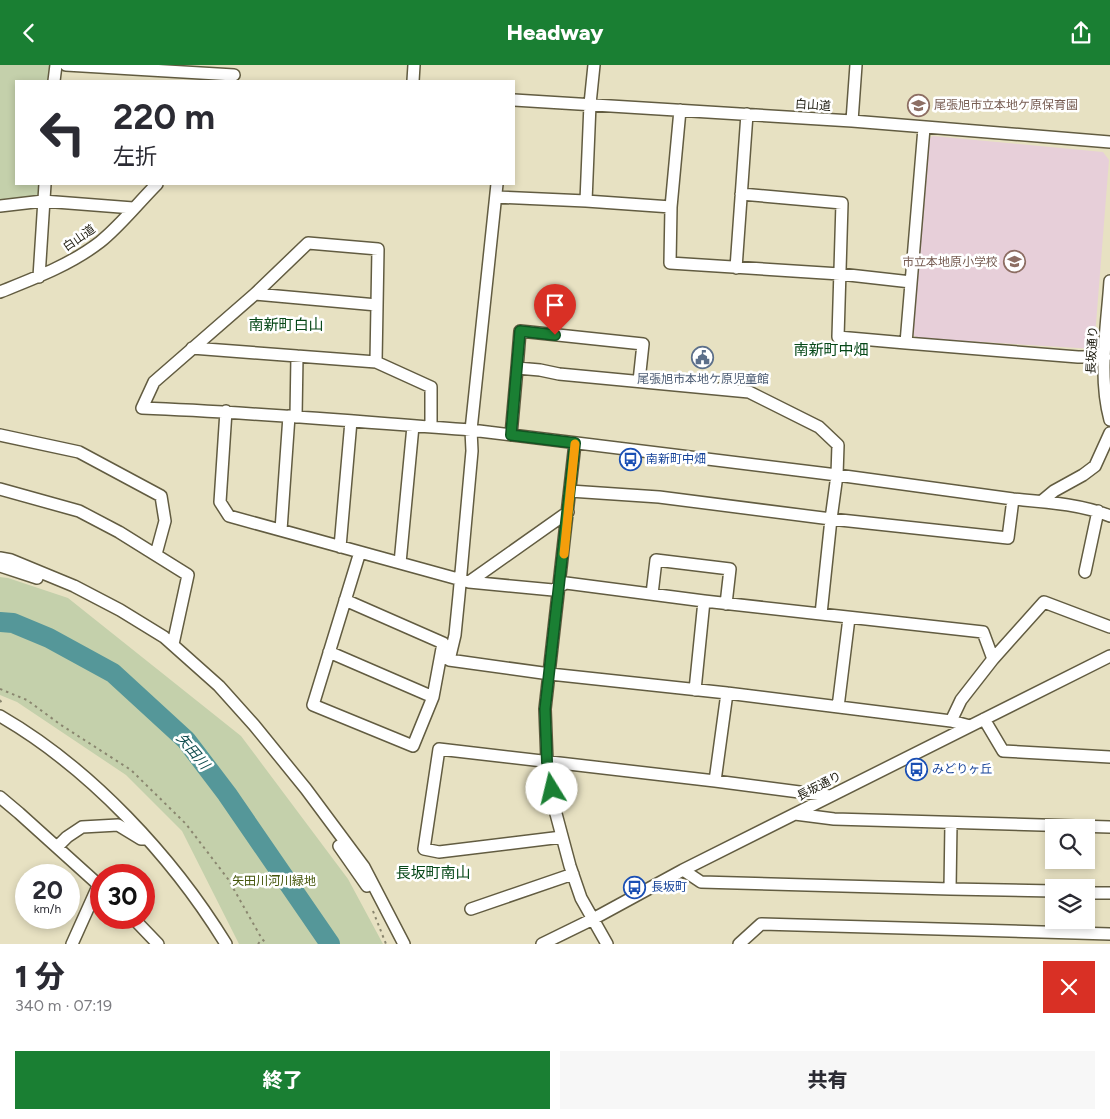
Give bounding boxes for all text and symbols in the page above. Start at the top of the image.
icon: back [15,19,43,47]
text: Headway [506,19,604,46]
icon: share [1067,19,1095,47]
school or university icon: 尾張旭市立本地ケ原保育園 [906,93,930,117]
text: 220 m [113,96,215,138]
street label: 白山道 [795,97,831,113]
place label: 尾張旭市立本地ケ原保育園 [934,98,1078,112]
icon: left [30,100,95,165]
text: 左折 [113,143,157,170]
street label: 白山道 [60,222,98,254]
school or university icon: 市立本地原小学校 [1002,250,1026,274]
place label: 市立本地原小学校 [902,255,998,269]
pin [534,284,576,335]
icon: arrive [541,291,569,319]
district label: 南新町白山 [248,316,324,334]
street label: 長坂通り [1084,326,1100,374]
district label: 南新町中畑 [793,341,869,359]
public building icon: 尾張旭市本地ケ原児童館 [691,346,715,370]
place label: 尾張旭市本地ケ原児童館 [637,372,769,386]
bus stop icon: 南新町中畑 [618,447,642,471]
place label: 南新町中畑 [646,452,706,466]
water label: 矢田川 [173,730,214,774]
bus stop icon: みどりヶ丘 [904,757,928,781]
position arrow [525,762,577,814]
place label: みどりヶ丘 [932,762,992,776]
street label: 長坂通り [794,769,844,803]
map controls [1045,819,1095,929]
button: search [1045,819,1095,869]
speed limit sign: 30 [90,864,155,929]
district label: 長坂町南山 [395,864,471,882]
park label: 矢田川河川緑地 [232,874,316,888]
text: 20 [32,875,63,905]
bus stop icon: 長坂町 [623,875,647,899]
button: layers [1045,879,1095,929]
place label: 長坂町 [651,880,687,894]
text: km/h [34,902,61,916]
text: 1 分 [15,958,65,995]
button: close [1043,961,1095,1013]
text: 340 m · 07:19 [15,996,112,1015]
button: 終了 [15,1051,550,1109]
button: 共有 [560,1051,1095,1109]

